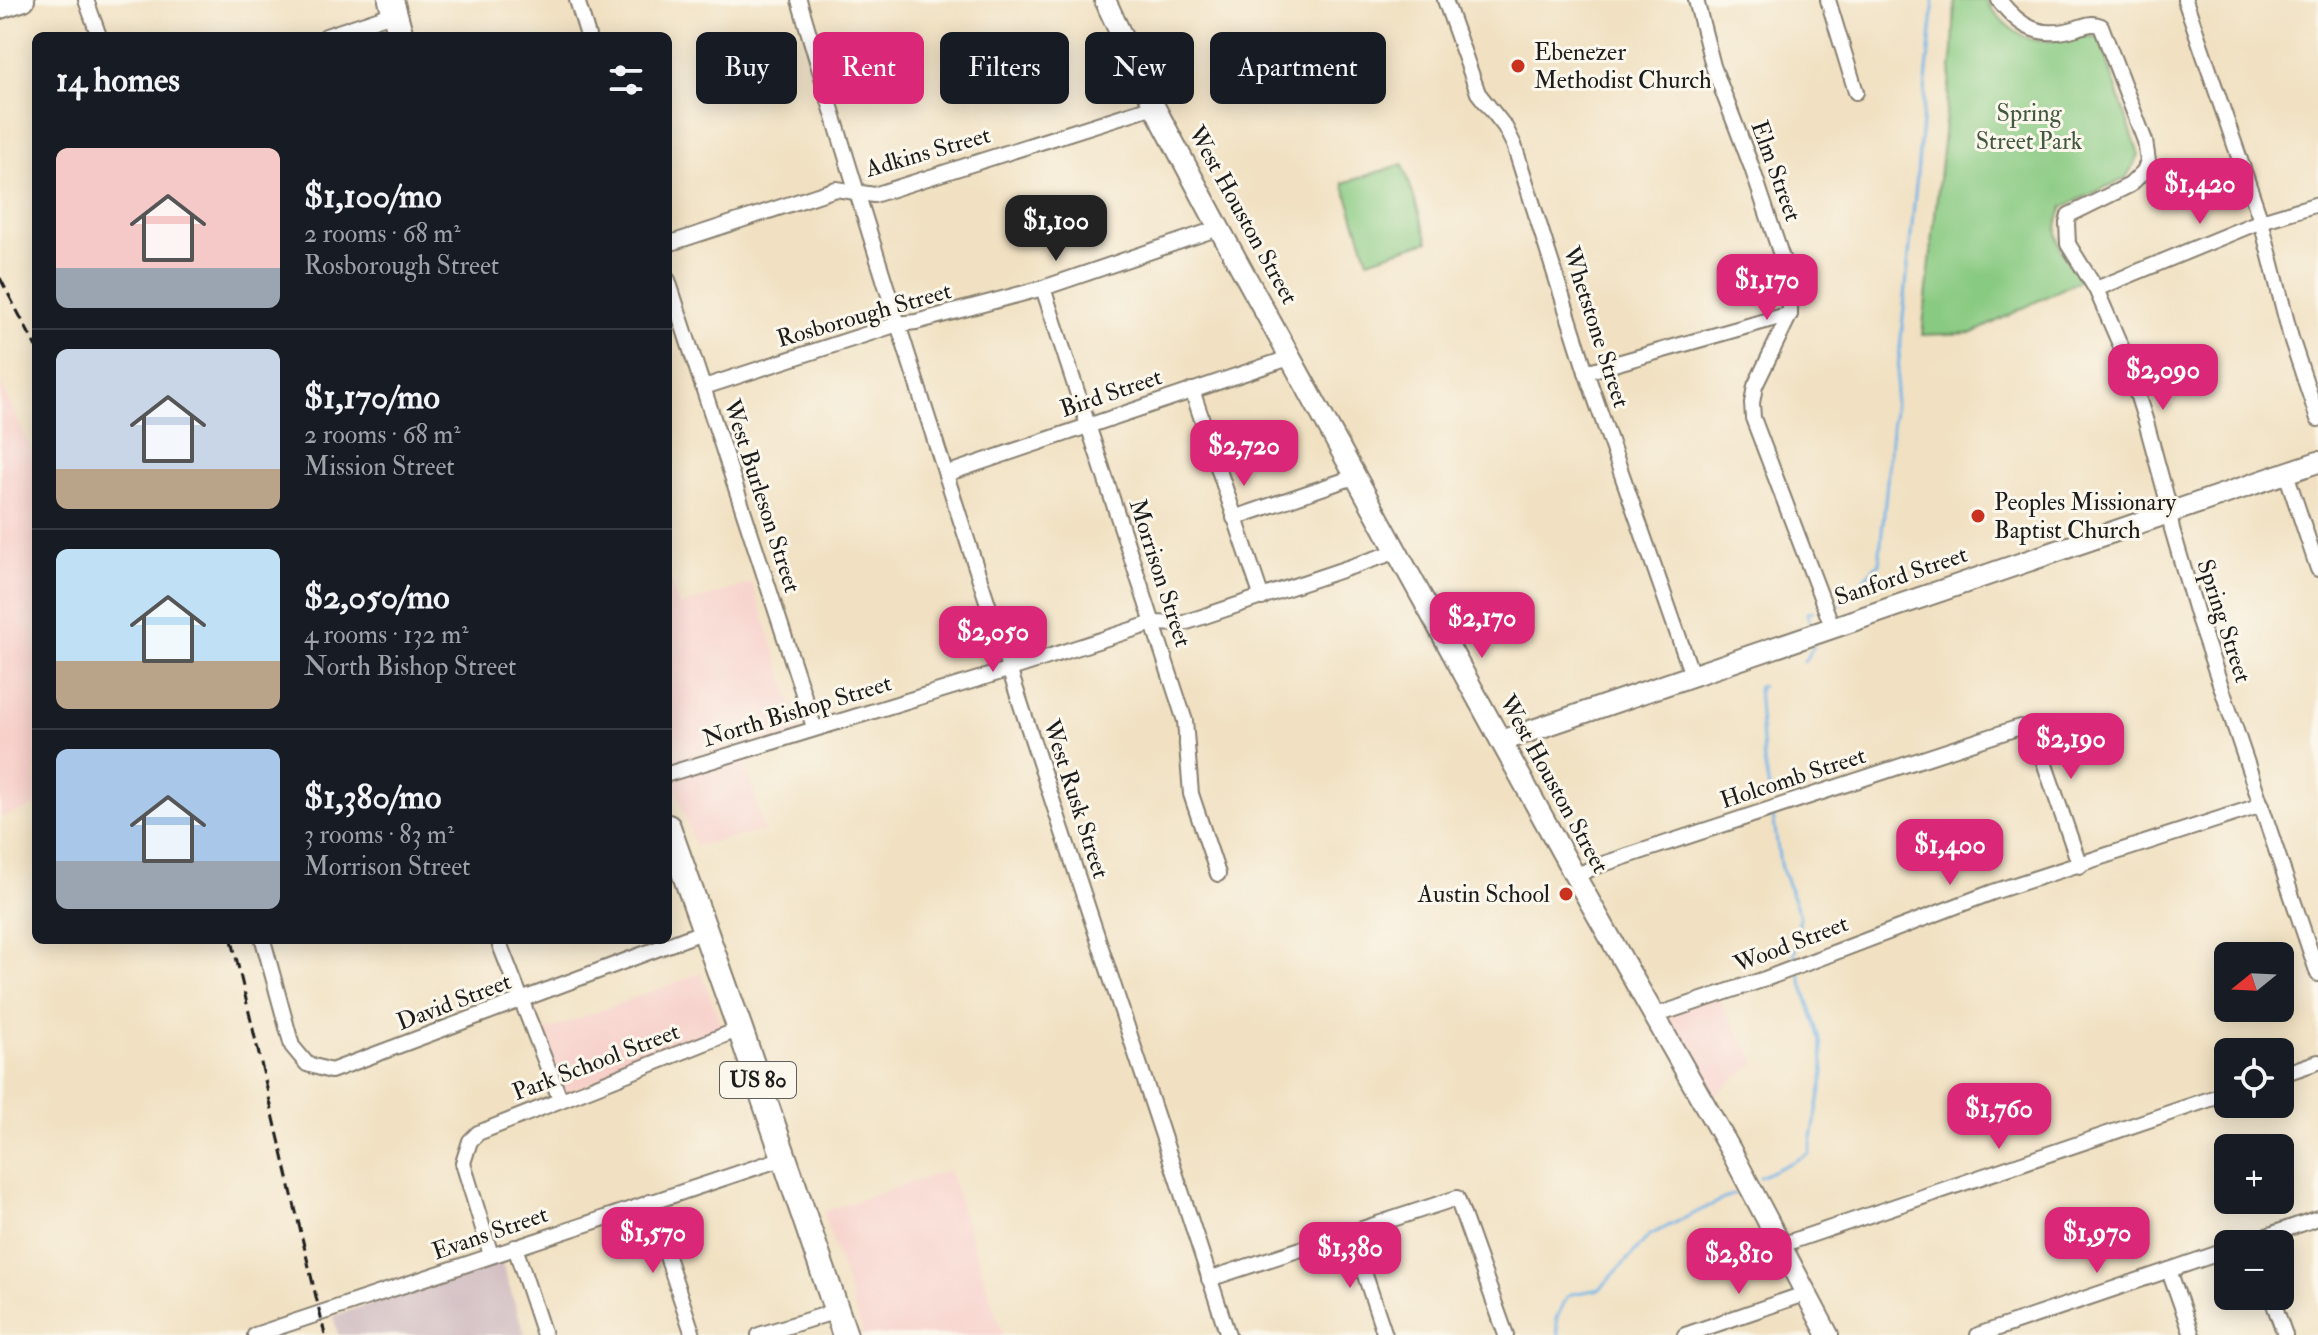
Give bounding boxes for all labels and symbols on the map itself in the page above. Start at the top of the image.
place label: Ebenezer Methodist Church [1534,37,1712,96]
marker: Ebenezer Methodist Church [1509,57,1527,75]
park label: Spring Street Park [1976,98,2083,157]
street label: Elm Street [1743,116,1809,226]
street label: Adkins Street [861,119,994,185]
street label: West Houston Street [1181,119,1305,310]
pin: $1,420 [2135,158,2265,226]
pin: $1,100 [991,195,1121,263]
street label: Whetstone Street [1555,241,1637,412]
pin: $1,170 [1702,254,1832,322]
street label: Rosborough Street [773,275,955,355]
pin: $2,090 [2098,344,2228,412]
street label: Bird Street [1056,361,1166,425]
street label: West Burleson Street [716,394,808,597]
pin: $2,720 [1179,420,1309,488]
place label: Peoples Missionary Baptist Church [1994,487,2176,546]
street label: Morrison Street [1122,495,1199,651]
marker: Peoples Missionary Baptist Church [1969,507,1987,525]
street label: Sanford Street [1831,539,1972,613]
street label: Spring Street [2190,555,2259,687]
pin: $2,170 [1417,592,1547,660]
pin: $2,050 [928,606,1058,674]
street label: North Bishop Street [699,667,896,755]
street label: West Houston Street [1492,688,1616,879]
pin: $2,190 [2006,713,2136,781]
street label: West Rusk Street [1035,715,1116,883]
street label: Holcomb Street [1716,740,1870,816]
pin: $1,400 [1885,819,2015,887]
place label: Austin School [1417,879,1550,910]
marker: Austin School [1557,885,1575,903]
street label: Wood Street [1728,908,1853,980]
north arrow [2214,942,2294,1022]
street label: David Street [392,966,516,1038]
street label: Park School Street [508,1016,684,1108]
road number: US 80 [720,1062,796,1098]
pin: $1,760 [1934,1083,2064,1151]
street label: Evans Street [428,1199,552,1267]
pin: $1,570 [588,1207,718,1275]
pin: $1,970 [2032,1207,2162,1275]
pin: $1,380 [1285,1222,1415,1290]
pin: $2,810 [1674,1228,1804,1296]

